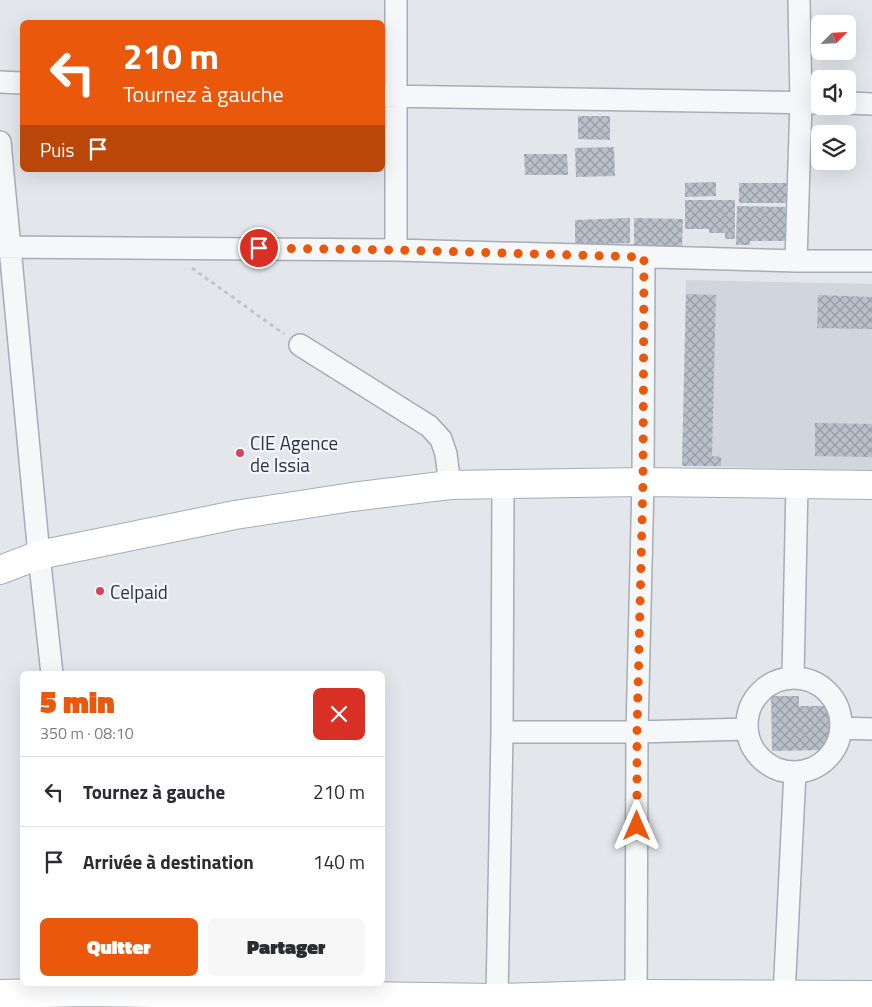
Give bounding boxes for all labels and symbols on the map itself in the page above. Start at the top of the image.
north arrow [811,15,856,60]
pin [238,227,280,269]
place label: CIE Agence de Issia [250,428,338,479]
marker: CIE Agence de Issia [234,447,246,459]
place label: Celpaid [110,577,168,606]
marker: Celpaid [94,585,106,597]
position arrow [610,799,662,851]

